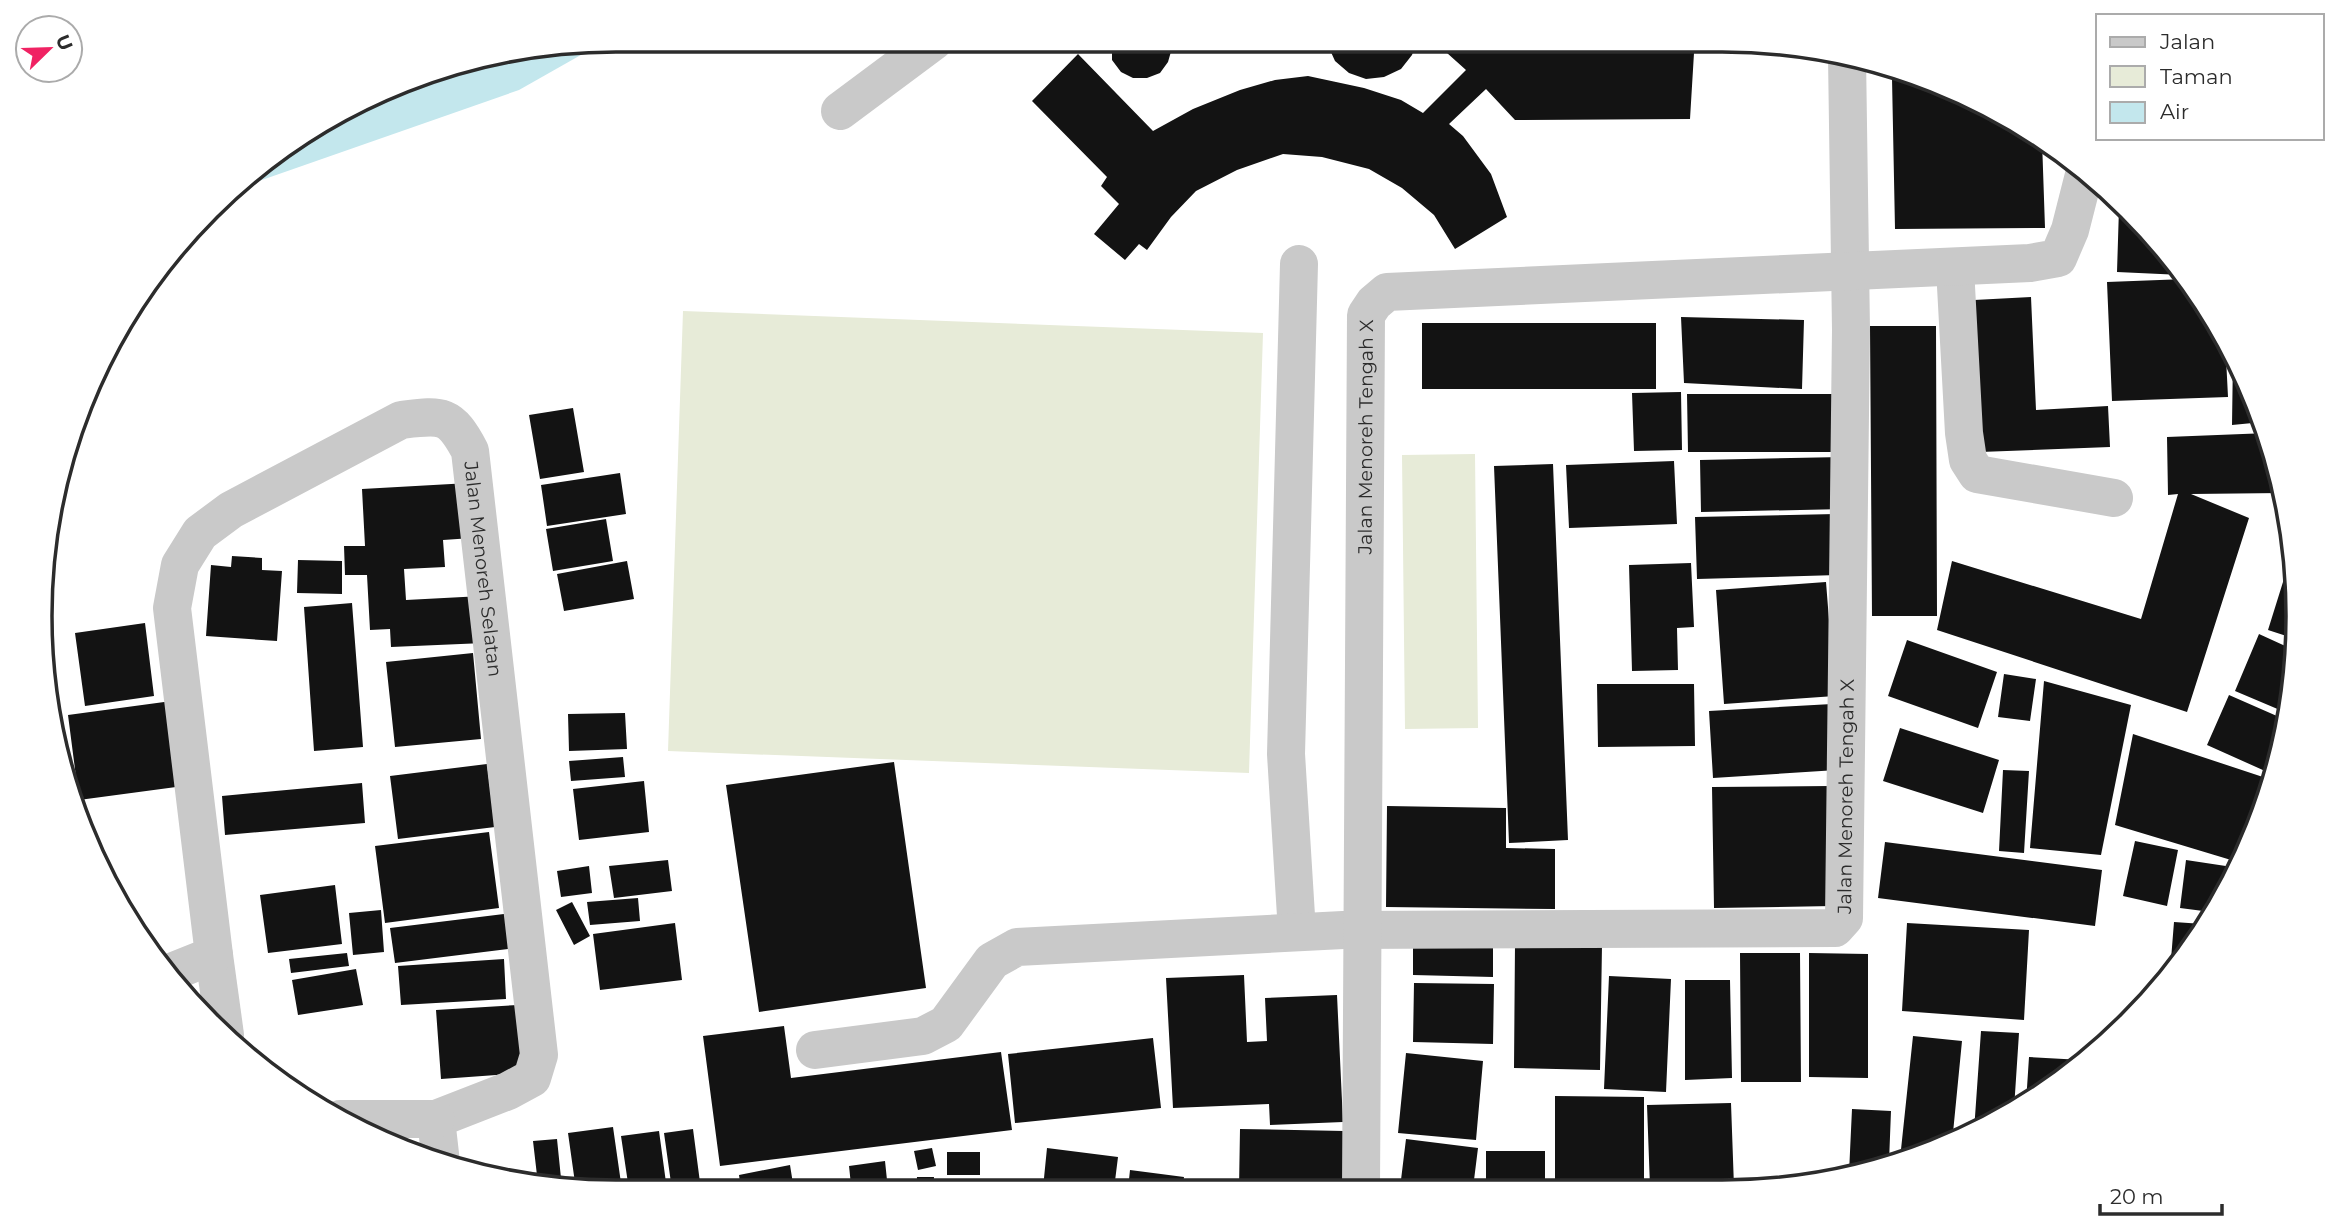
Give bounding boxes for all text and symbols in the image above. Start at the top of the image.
north arrow [14,14,84,84]
legend [2096,14,2324,140]
text: Jalan [2159,29,2215,54]
text: U [51,31,78,54]
text: Taman [2160,64,2233,89]
text: Air [2160,99,2189,124]
street label: Jalan Menoreh Tengah X [1353,319,1377,555]
street label: Jalan Menoreh Selatan [460,459,507,678]
street label: Jalan Menoreh Tengah X [1833,678,1858,915]
scale bar [2100,1172,2222,1216]
text: 20 m [2110,1184,2164,1209]

